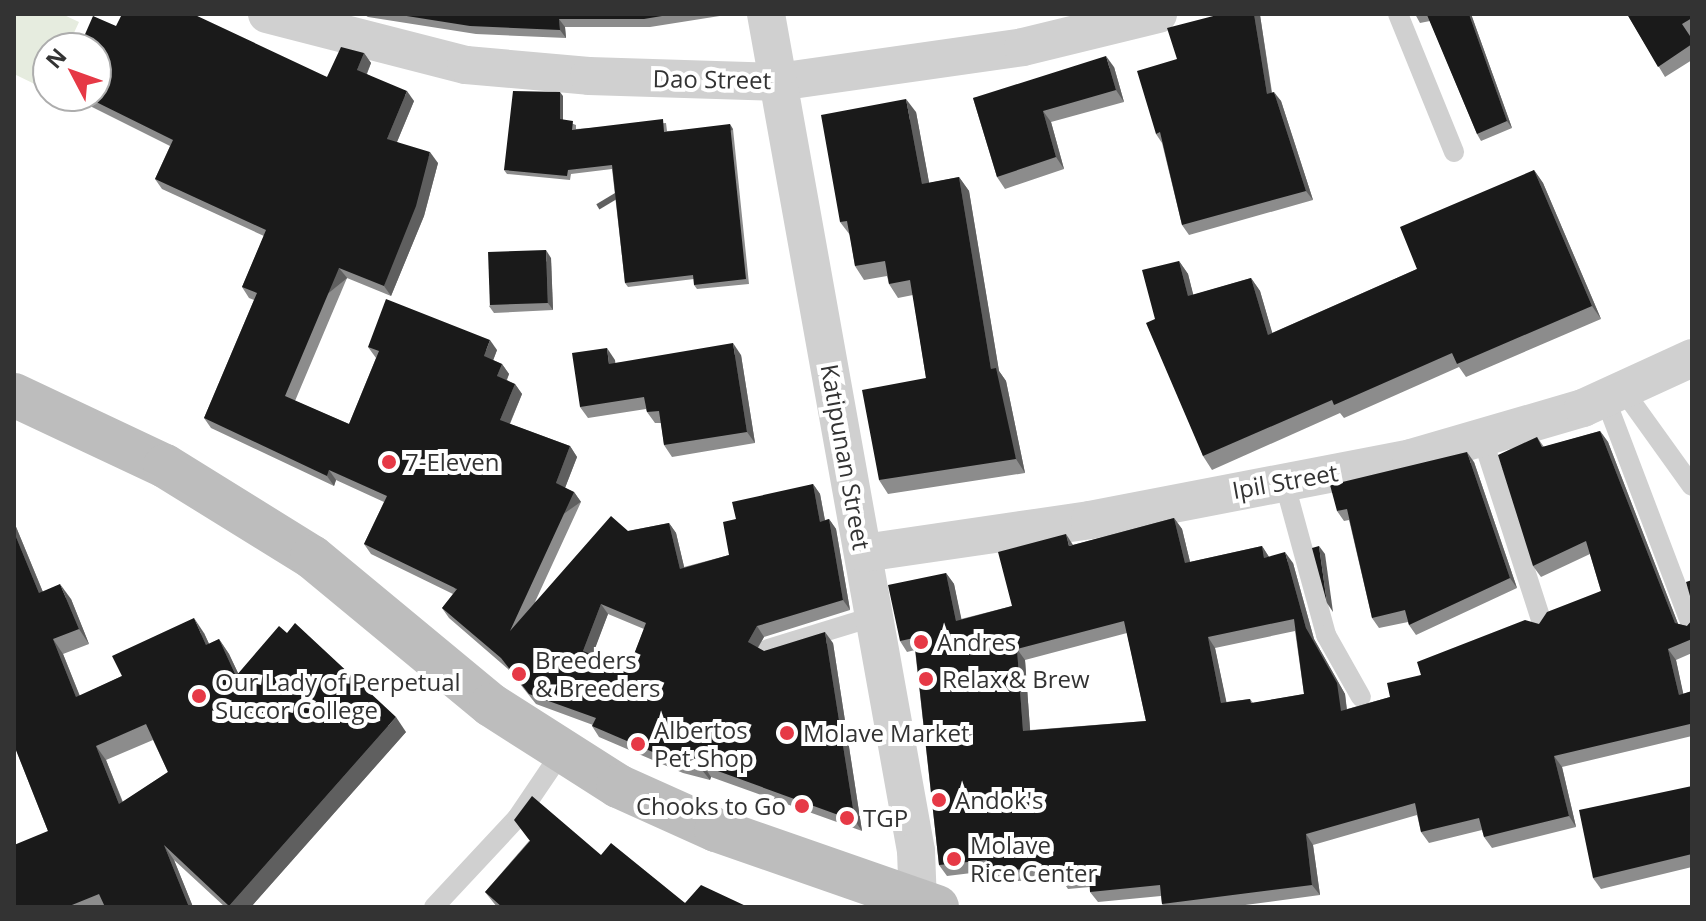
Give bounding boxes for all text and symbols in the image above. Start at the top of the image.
north arrow [32,32,112,112]
text: N [38,41,73,74]
street label: Dao Street [653,64,771,94]
street label: Katipunan Street [815,362,877,552]
place label: 7-Eleven [405,448,500,476]
marker: 7-Eleven [380,453,398,471]
street label: Ipil Street [1230,458,1340,504]
place label: Andres [937,628,1016,656]
marker: Andres [912,633,930,651]
place label: Breeders & Breeders [535,646,660,702]
marker: Breeders & Breeders [510,665,528,683]
place label: Relax & Brew [942,665,1090,693]
place label: Our Lady of Perpetual Succor College [215,668,461,724]
marker: Relax & Brew [917,670,935,688]
marker: Our Lady of Perpetual Succor College [190,687,208,705]
place label: Albertos Pet Shop [654,716,754,772]
place label: Molave Market [803,719,969,747]
marker: Molave Market [778,724,796,742]
marker: Albertos Pet Shop [629,735,647,753]
place label: Andok's [955,786,1043,814]
marker: Andok's [930,791,948,809]
place label: Chooks to Go [636,792,786,820]
marker: Chooks to Go [793,797,811,815]
place label: TGP [863,804,908,832]
marker: TGP [838,809,856,827]
place label: Molave Rice Center [970,831,1097,887]
marker: Molave Rice Center [945,850,963,868]

